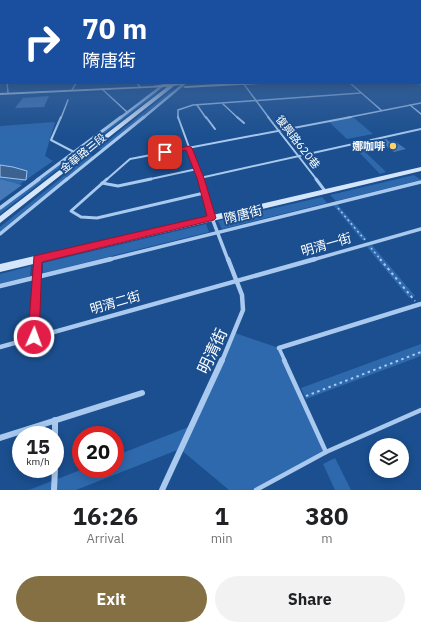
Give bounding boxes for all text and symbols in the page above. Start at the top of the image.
text: 70 m [82,10,147,47]
icon: right [16,16,68,68]
text: 隋唐街 [82,49,136,72]
street label: 復興路620巷 [273,113,323,171]
street label: 金華路二段 [57,130,109,176]
pin [148,135,182,169]
place label: 娜咖啡 [352,139,385,153]
icon: arrive [154,141,176,163]
marker: 娜咖啡 [388,141,398,151]
street label: 隋唐街 [222,202,264,227]
street label: 明清一街 [299,229,353,260]
street label: 明清二街 [88,287,142,318]
position arrow [13,316,55,358]
street label: 明清街 [193,325,231,377]
speed limit sign: 20 [72,426,124,478]
text: 15 [26,433,50,460]
map controls [369,438,409,478]
button: layers [369,438,409,478]
text: km/h [26,455,50,468]
text: 16:26 [73,500,138,532]
text: 1 [214,500,229,532]
text: 380 [305,500,348,532]
text: Arrival [86,530,124,547]
text: min [211,530,233,547]
text: m [321,530,332,547]
button: Exit [16,576,207,622]
button: Share [215,576,405,622]

